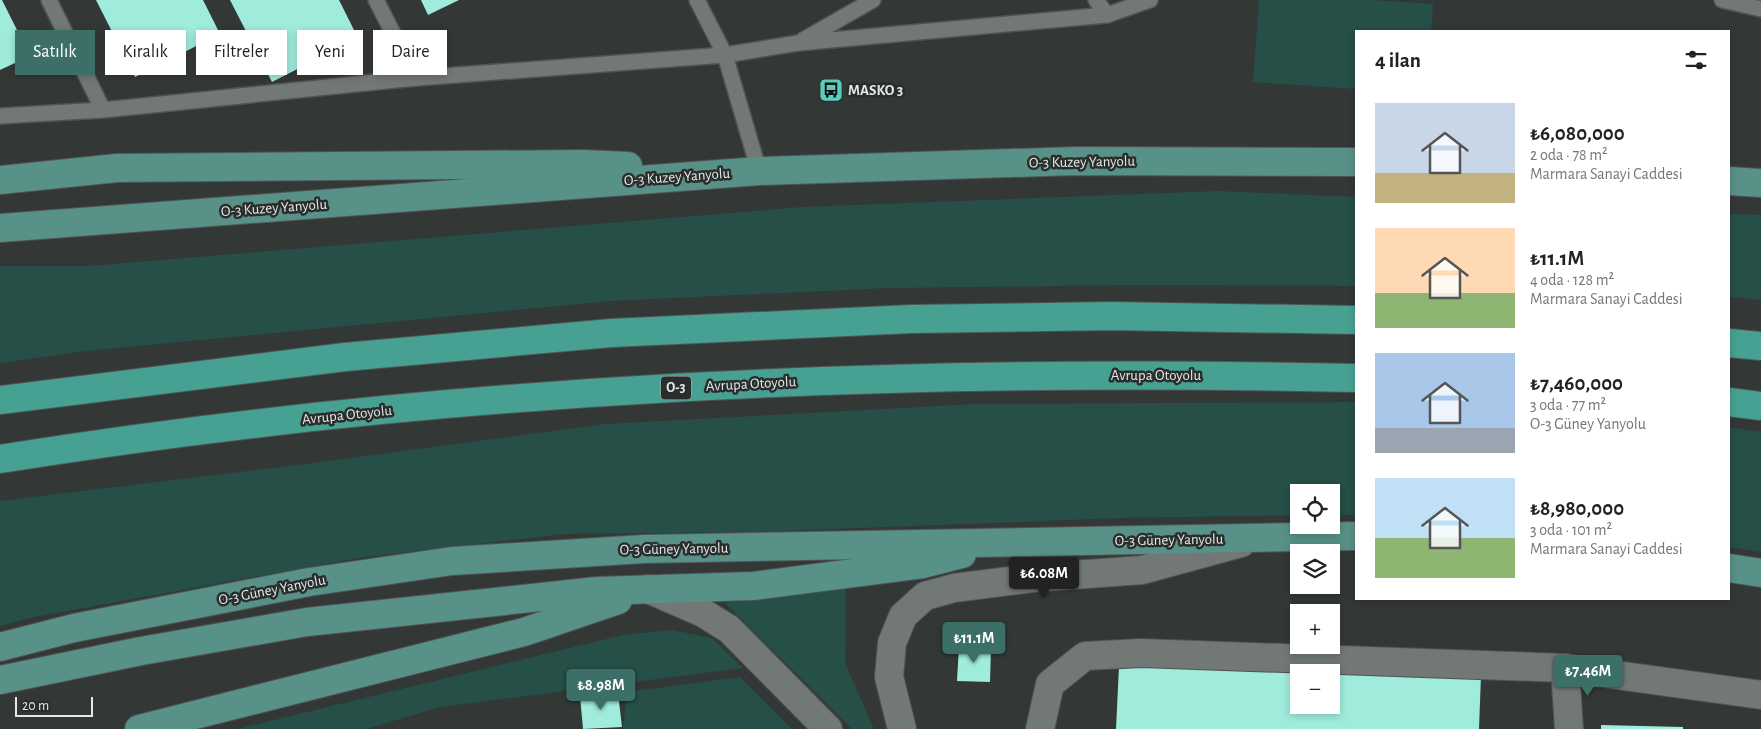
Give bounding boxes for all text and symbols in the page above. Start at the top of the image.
chip: Satılık [15,30,95,75]
chip: Kiralık [105,30,186,75]
chip: Filtreler [196,30,287,75]
chip: Yeni [297,30,363,75]
chip: Daire [373,30,447,75]
icon: filters [1682,46,1710,74]
text: 4 ilan [1375,50,1421,71]
bus stop icon: MASKO 3 [818,77,844,103]
place label: MASKO 3 [848,83,903,98]
icon: home [1415,123,1475,183]
text: ₺6,080,000 [1530,123,1625,144]
text: 2 oda · 78 m² [1530,147,1608,163]
street label: O-3 Kuzey Yanyolu [1029,154,1136,170]
street label: O-3 Kuzey Yanyolu [623,166,731,188]
text: Marmara Sanayi Caddesi [1530,166,1683,182]
street label: O-3 Kuzey Yanyolu [220,197,328,219]
icon: home [1415,248,1475,308]
text: ₺11.1M [1530,248,1584,269]
text: 4 oda · 128 m² [1530,272,1614,288]
text: Marmara Sanayi Caddesi [1530,291,1683,307]
street label: Avrupa Otoyolu [1111,368,1202,383]
icon: home [1415,373,1475,433]
text: ₺7,460,000 [1530,373,1623,394]
street label: Avrupa Otoyolu [705,374,797,394]
road number: O-3 [661,376,691,399]
text: 3 oda · 77 m² [1530,397,1606,413]
street label: Avrupa Otoyolu [301,403,393,427]
text: O-3 Güney Yanyolu [1530,416,1646,432]
map controls [1290,484,1340,714]
button: locate [1290,484,1340,534]
icon: home [1415,498,1475,558]
text: ₺8,980,000 [1530,498,1624,519]
text: 3 oda · 101 m² [1530,522,1612,538]
street label: O-3 Güney Yanyolu [1115,532,1224,548]
street label: O-3 Güney Yanyolu [620,541,729,557]
text: Marmara Sanayi Caddesi [1530,541,1683,557]
button: layers [1290,544,1340,594]
pin: ₺6.08M [1003,556,1085,599]
text: ₺6.08M [1020,565,1068,581]
street label: O-3 Güney Yanyolu [217,572,327,608]
button: + [1290,604,1340,654]
pin: ₺11.1M [933,622,1015,664]
text: ₺11.1M [953,630,995,646]
pin: ₺7.46M [1547,654,1629,697]
text: ₺7.46M [1565,663,1611,679]
button: − [1290,664,1340,714]
pin: ₺8.98M [560,668,642,711]
text: ₺8.98M [577,677,625,693]
scale bar [15,694,92,717]
text: 20 m [22,699,49,713]

